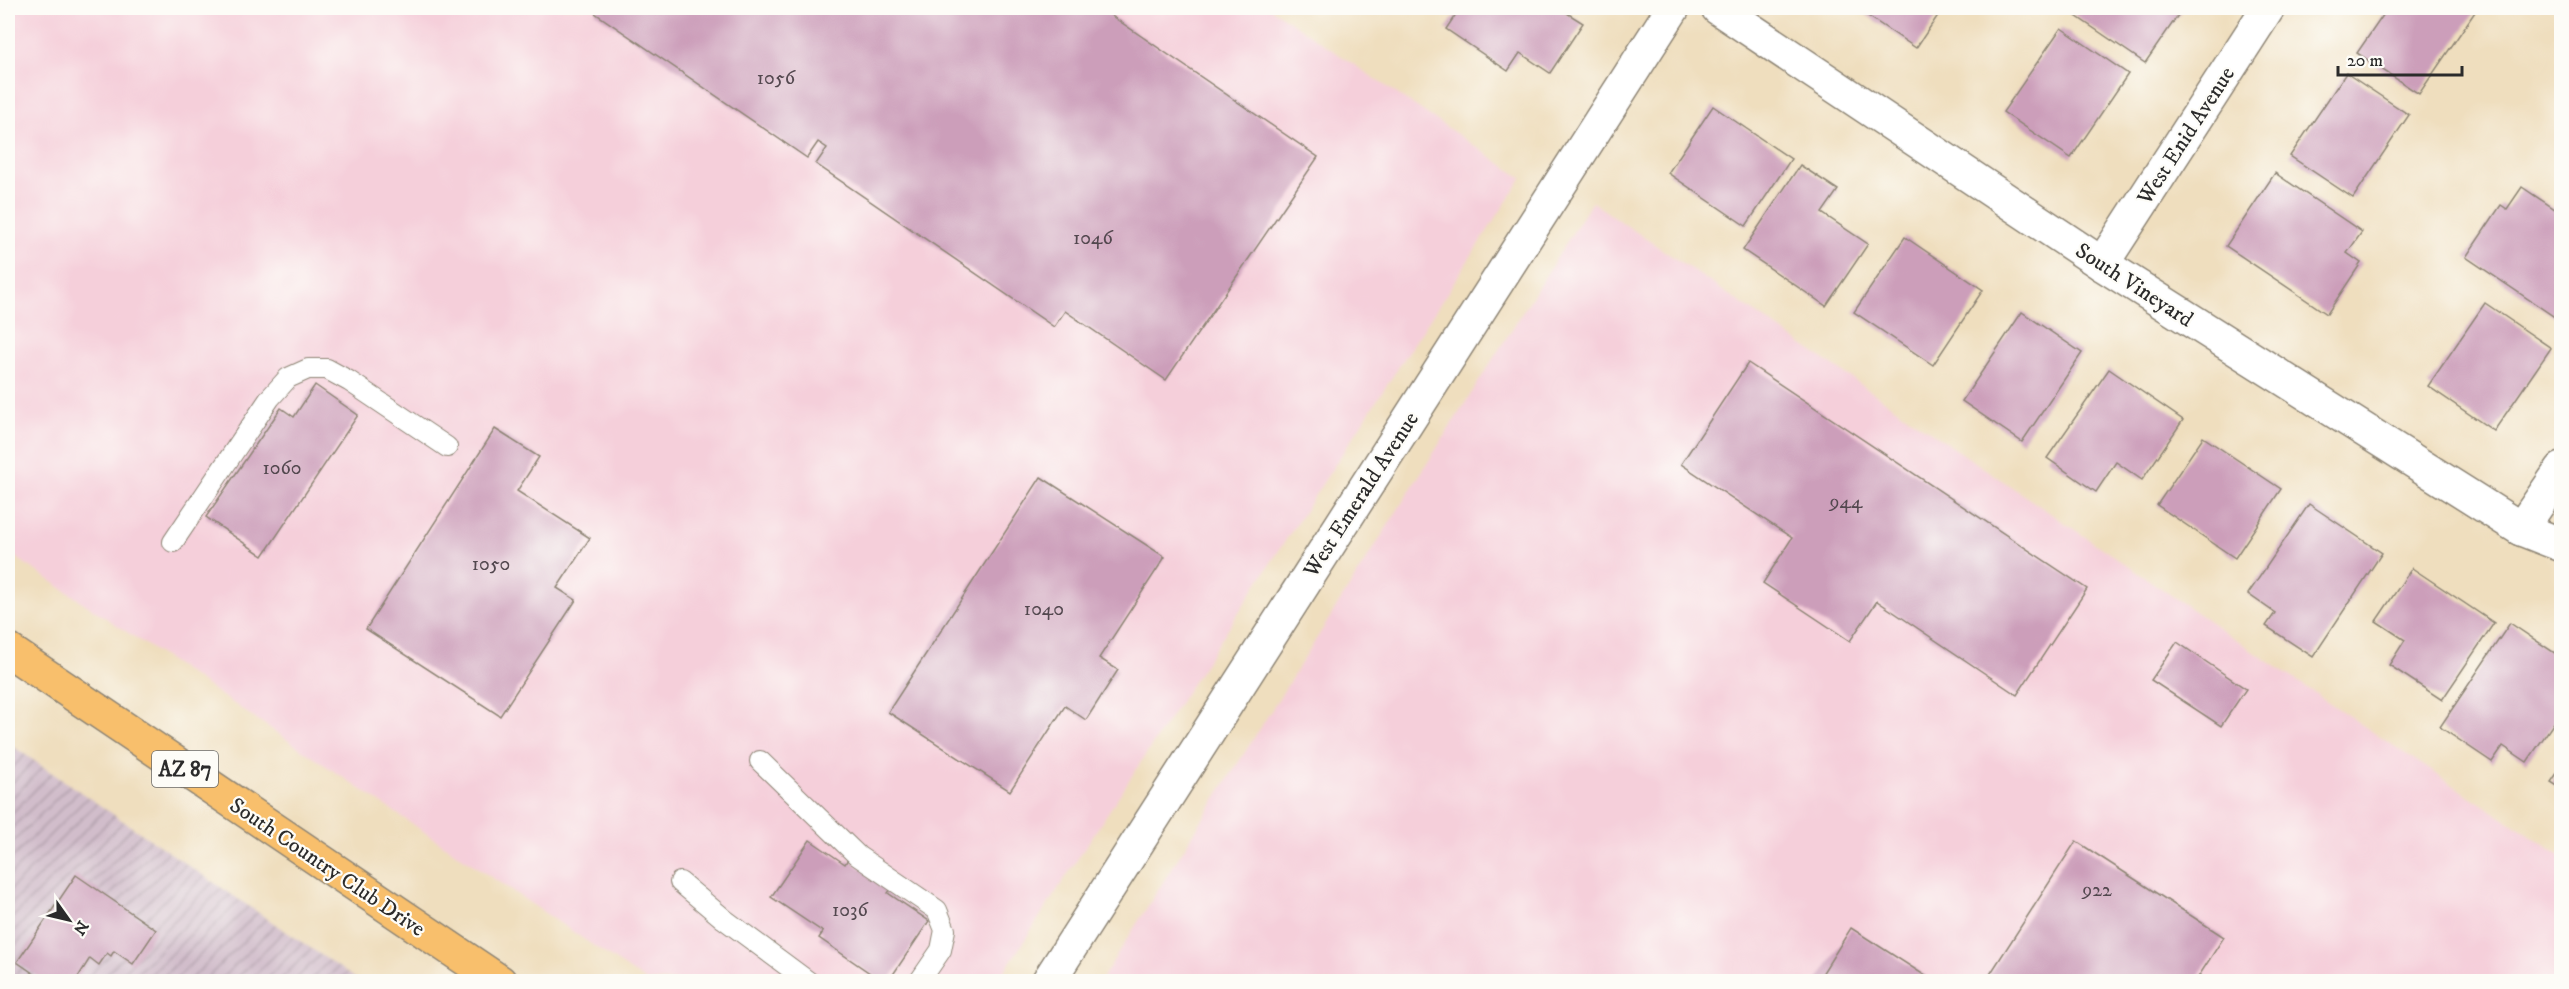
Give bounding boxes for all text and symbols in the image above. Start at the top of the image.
scale bar [2338,39,2462,77]
text: 20 m [2347,50,2383,72]
street label: West Enid Avenue [2131,62,2241,211]
house number: 1056 [757,66,796,91]
house number: 1046 [1073,226,1114,251]
street label: South Vineyard [2070,237,2198,333]
street label: West Emerald Avenue [1297,407,1425,583]
house number: 1060 [262,456,302,481]
house number: 944 [1828,490,1863,515]
house number: 1050 [472,552,510,577]
house number: 1040 [1024,597,1064,622]
road number: AZ 87 [152,751,218,787]
street label: South Country Club Drive [224,792,430,943]
house number: 922 [2081,878,2112,903]
north arrow [39,890,99,950]
house number: 1036 [832,898,869,923]
text: N [69,917,93,939]

